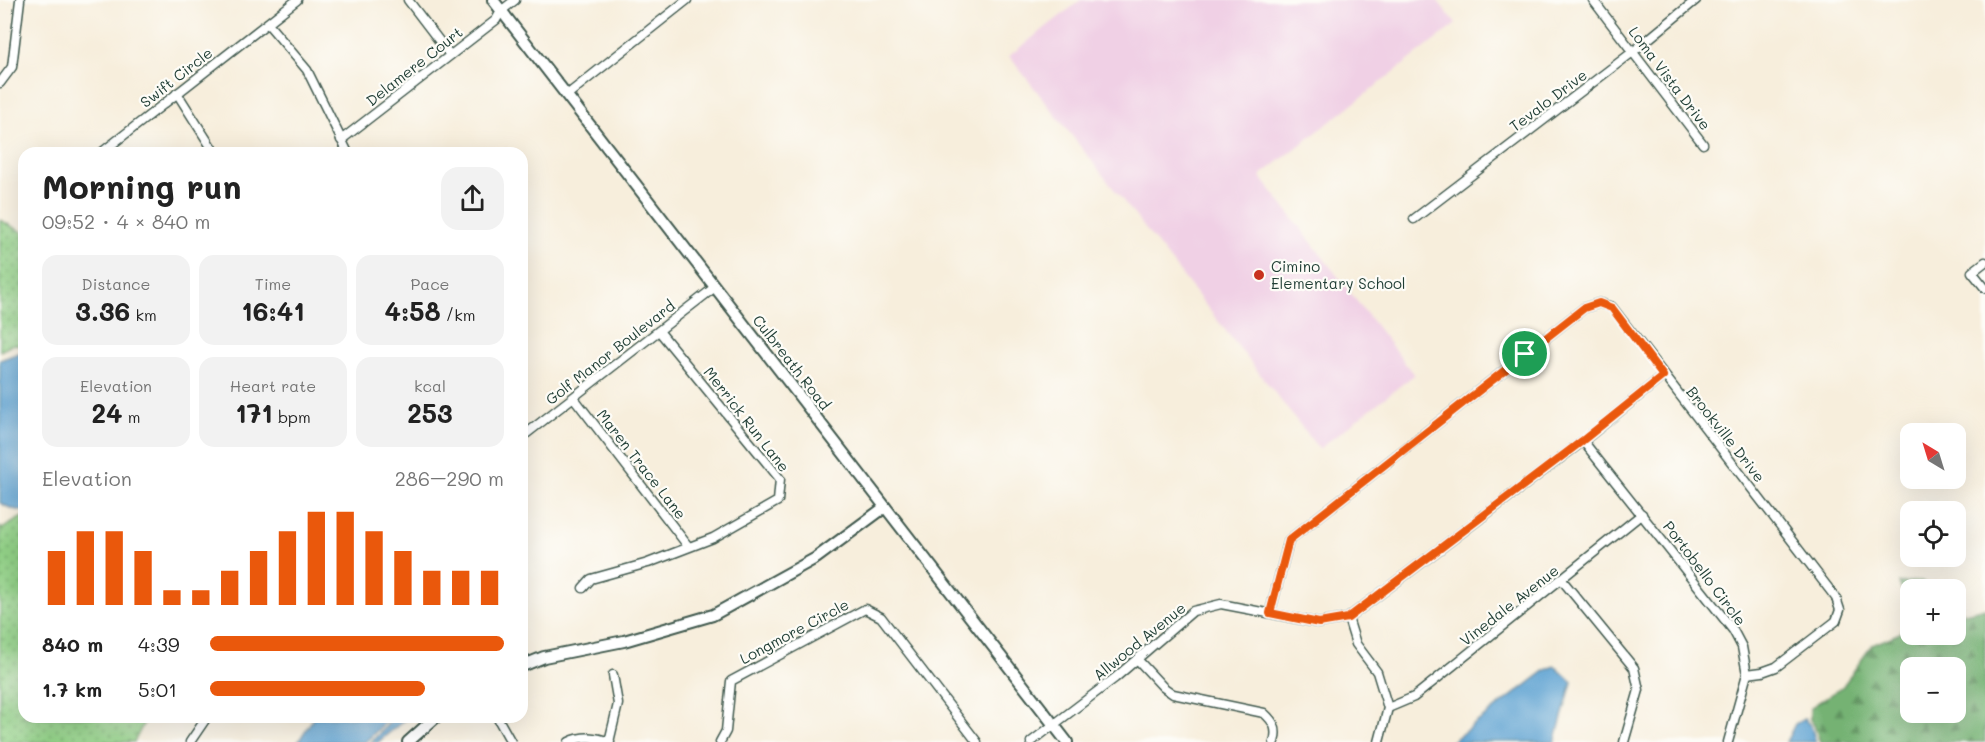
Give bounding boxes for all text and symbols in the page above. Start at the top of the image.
street label: Delamere Court [362,22,466,110]
street label: Loma Vista Drive [1624,22,1716,134]
street label: Swift Circle [136,42,216,112]
street label: Tevalo Drive [1505,64,1591,136]
text: Morning run [42,164,242,207]
button: share [441,167,504,230]
text: 09:52 · 4 × 840 m [42,208,211,234]
place label: Cimino Elementary School [1271,256,1406,293]
marker: Cimino Elementary School [1252,268,1266,282]
text: Distance [82,273,150,294]
text: Time [255,273,291,294]
text: Pace [410,273,450,294]
text: 3.36 [75,294,130,328]
text: 16:41 [241,294,305,328]
text: 4:58 [385,294,441,328]
street label: Golf Manor Boulevard [541,295,679,409]
text: km [130,304,157,325]
text: /km [441,304,475,325]
street label: Culbreath Road [749,310,835,414]
pin [1499,328,1550,379]
icon: arrive [1508,337,1541,370]
street label: Merrick Run Lane [700,362,794,476]
text: Elevation [80,375,152,396]
text: Heart rate [230,375,316,396]
text: kcal [414,375,446,396]
street label: Brookville Drive [1682,382,1770,486]
text: 24 [92,396,123,430]
text: 171 [235,396,273,430]
text: 253 [407,396,453,430]
street label: Maren Trace Lane [593,405,691,523]
text: m [123,406,140,427]
text: bpm [273,406,311,427]
north arrow [1900,423,1966,489]
map controls [1900,423,1966,723]
text: Elevation [42,465,132,491]
text: 286–290 m [395,465,504,491]
button: locate [1900,501,1966,567]
street label: Portobello Circle [1659,517,1751,629]
street label: Vinedale Avenue [1455,560,1563,650]
button: + [1900,579,1966,645]
street label: Longmore Circle [736,594,852,668]
street label: Allwood Avenue [1089,597,1189,685]
text: 840 m [42,631,103,657]
text: 4:39 [138,631,179,657]
button: − [1900,657,1966,723]
text: 1.7 km [42,676,102,702]
text: 5:01 [138,676,177,702]

